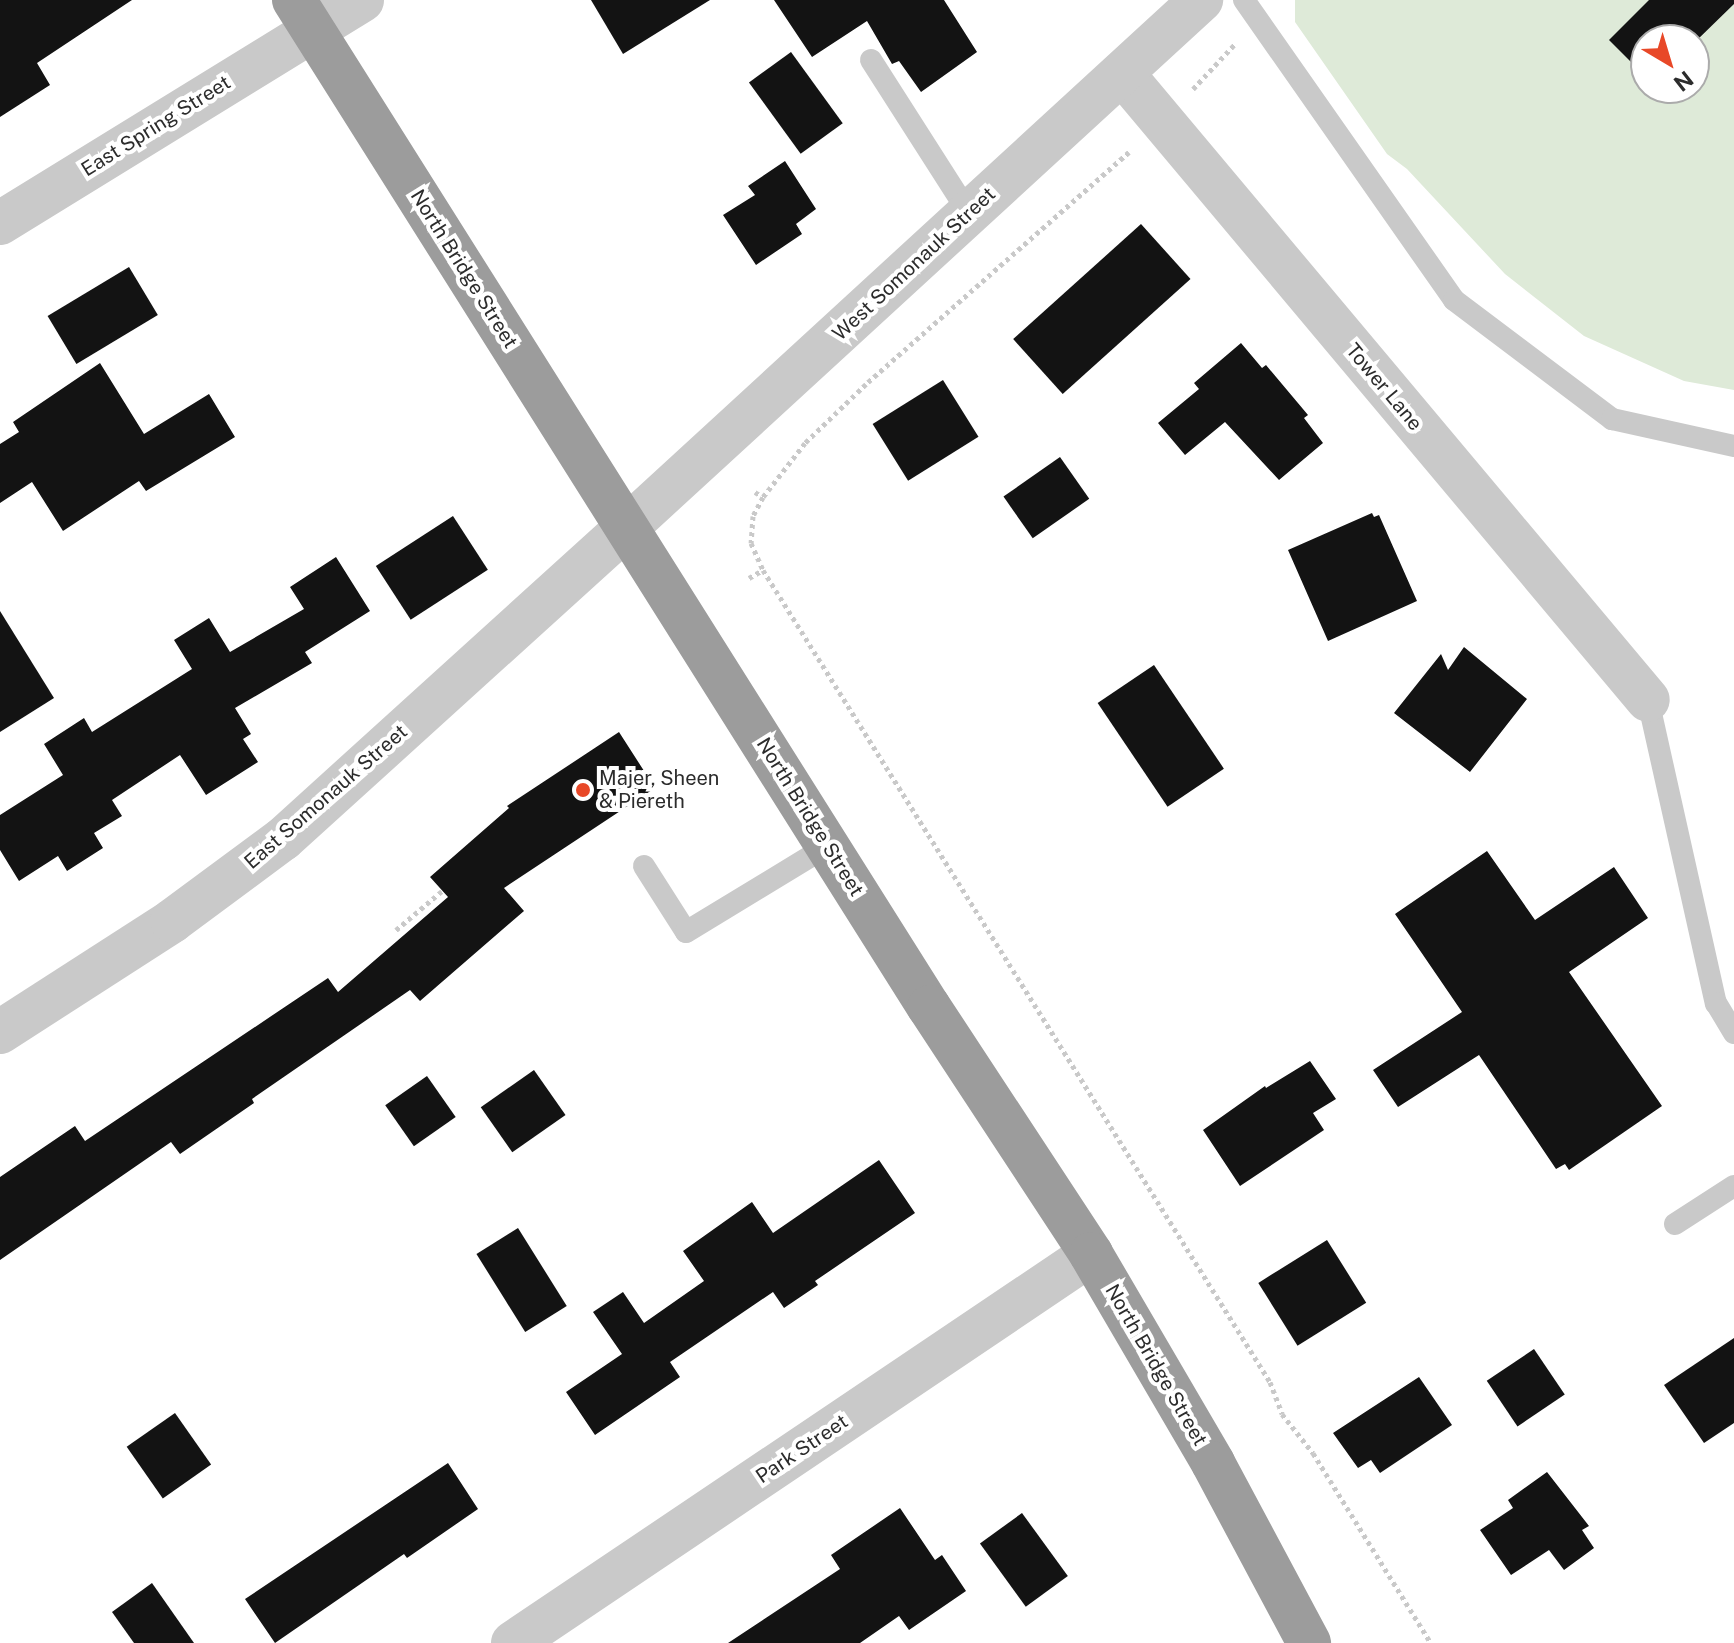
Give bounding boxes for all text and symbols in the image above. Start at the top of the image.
north arrow [1630,24,1710,104]
text: N [1669,66,1698,97]
street label: East Spring Street [77,70,235,182]
street label: West Somonauk Street [828,182,1000,346]
street label: North Bridge Street [405,185,523,353]
street label: Tower Lane [1341,339,1427,435]
street label: East Somonauk Street [240,720,412,874]
street label: North Bridge Street [751,733,869,901]
place label: Majer, Sheen & Piereth [599,766,719,813]
marker: Majer, Sheen & Piereth [574,781,592,799]
street label: North Bridge Street [1100,1280,1212,1450]
street label: Park Street [751,1409,853,1489]

